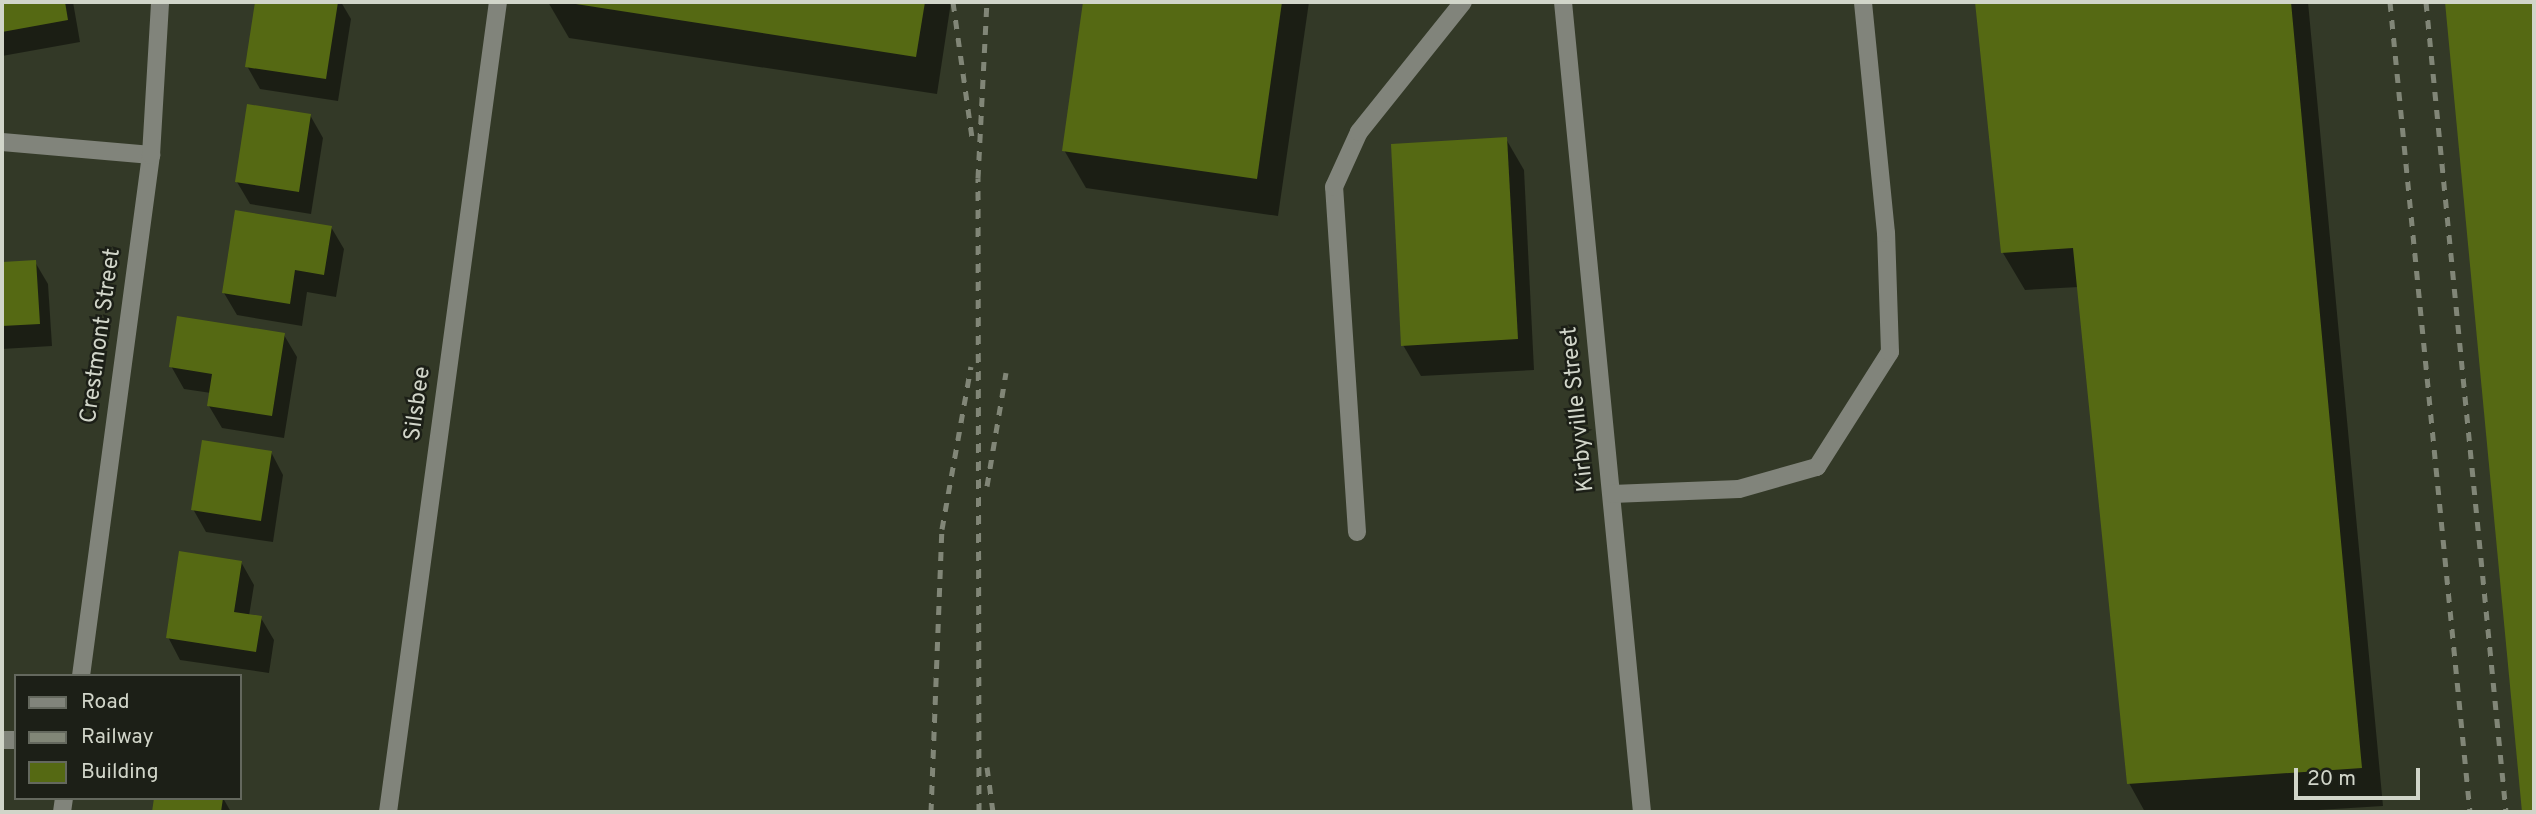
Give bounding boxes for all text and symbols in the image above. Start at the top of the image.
street label: Crestmont Street [76,247,128,425]
street label: Kirbyville Street [1557,325,1601,493]
street label: Silsbee [400,365,438,443]
legend [14,674,242,800]
text: Road [81,689,130,716]
text: Railway [81,724,154,751]
scale bar [2298,754,2424,798]
text: Building [81,759,159,786]
text: 20 m [2307,766,2356,793]

